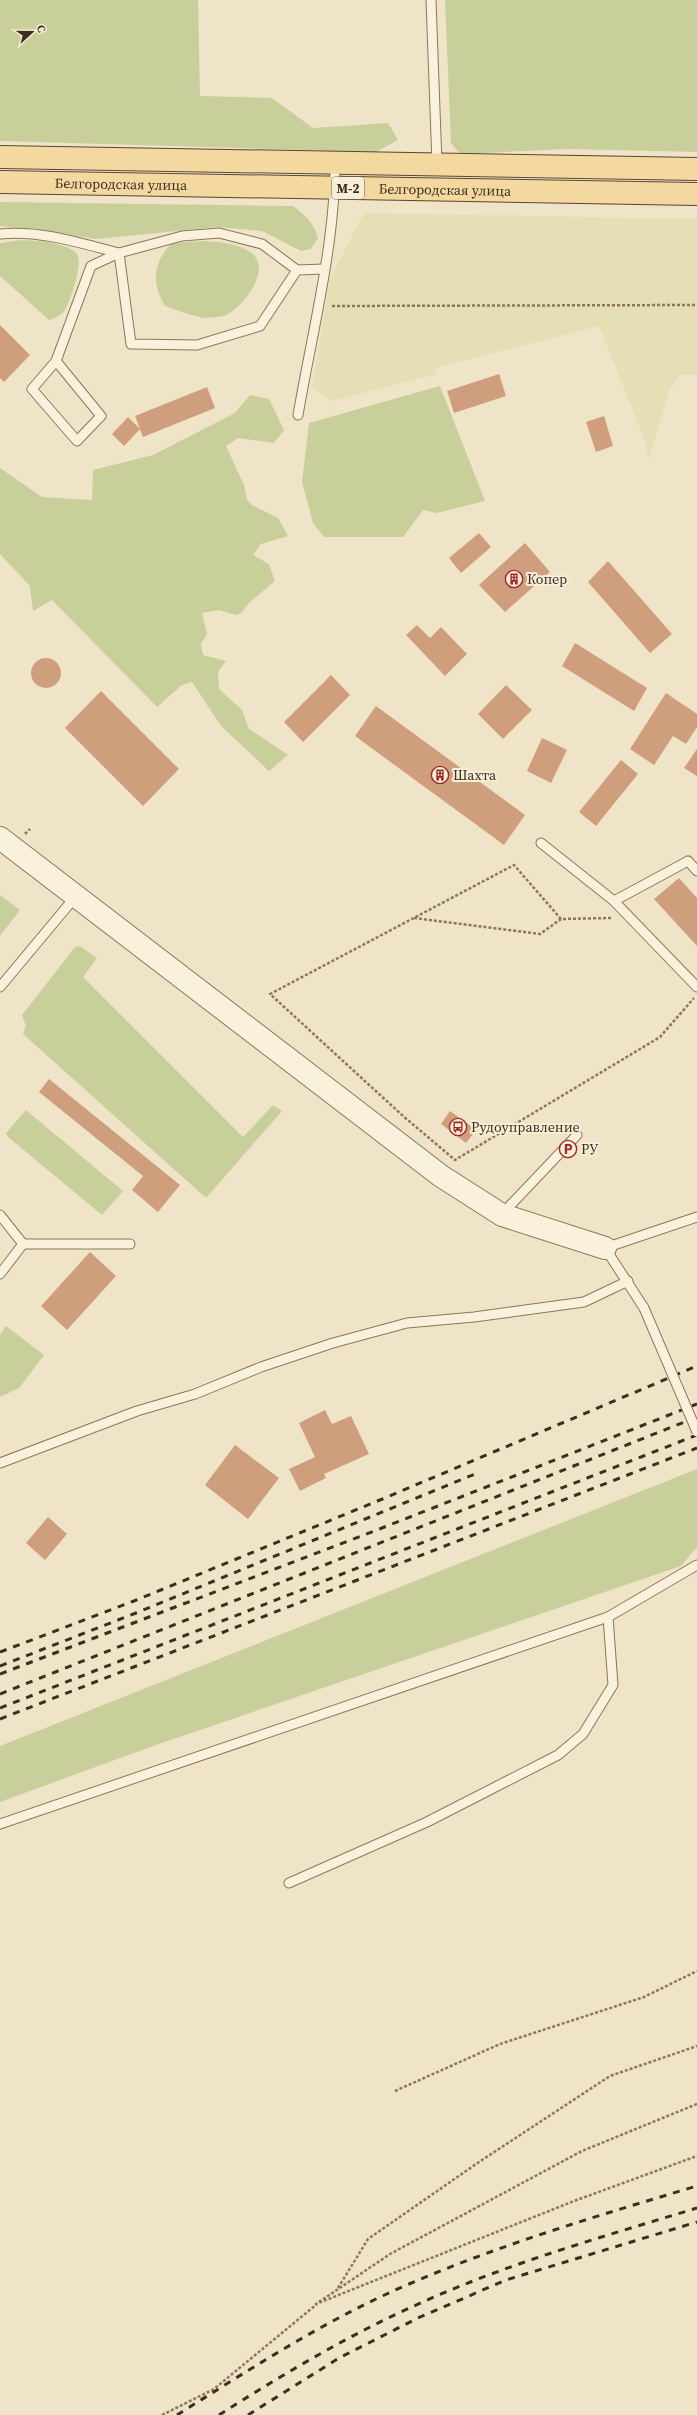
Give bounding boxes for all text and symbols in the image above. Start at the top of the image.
north arrow [12,12,52,52]
text: С [33,23,49,35]
street label: Белгородская улица [54,173,188,195]
road number: М-2 [332,177,364,199]
street label: Белгородская улица [378,179,512,201]
building icon: Копер [504,569,524,589]
place label: Копер [527,569,567,589]
building icon: Шахта [430,765,450,785]
place label: Шахта [453,765,497,785]
bus stop icon: Рудоуправление [448,1117,468,1137]
place label: Рудоуправление [471,1117,580,1137]
parking icon: РУ [558,1139,578,1159]
place label: РУ [581,1139,599,1159]

